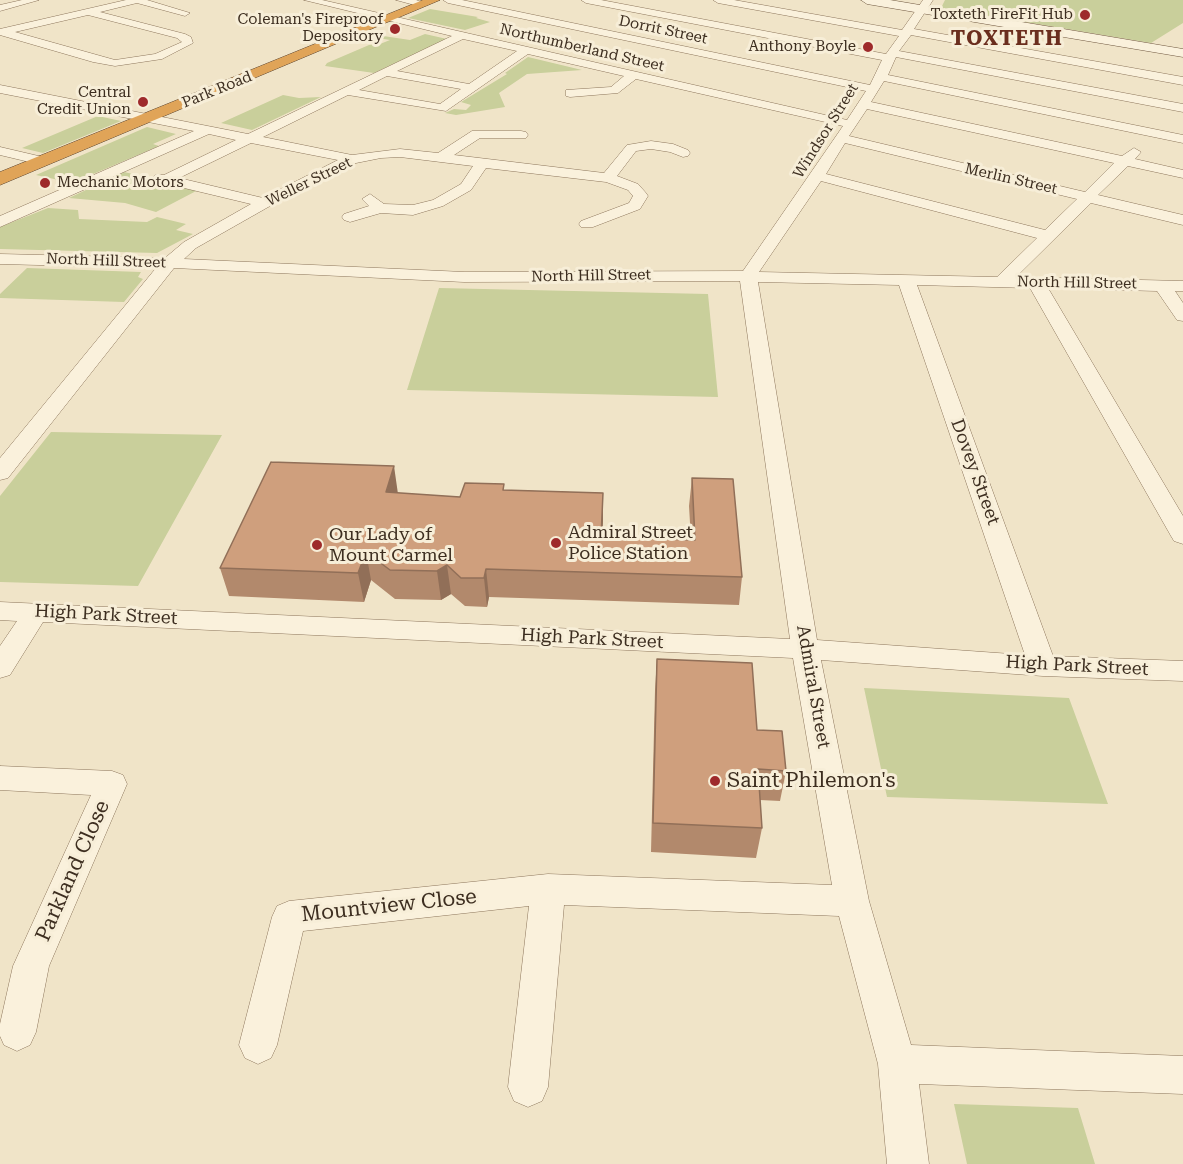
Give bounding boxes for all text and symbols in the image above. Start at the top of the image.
place label: Toxteth FireFit Hub [930,6,1073,24]
marker: Toxteth FireFit Hub [1078,8,1092,22]
place label: Coleman's Fireproof Depository [237,11,383,46]
street label: Dorrit Street [617,12,709,48]
street label: Northumberland Street [498,20,666,76]
marker: Coleman's Fireproof Depository [388,22,402,36]
district label: TOXTETH [951,27,1063,51]
place label: Anthony Boyle [748,38,856,56]
marker: Anthony Boyle [861,40,875,54]
street label: Park Road [179,68,255,112]
street label: Windsor Street [790,80,862,182]
place label: Central Credit Union [37,84,131,119]
marker: Central Credit Union [136,95,150,109]
street label: Weller Street [263,153,355,211]
street label: Merlin Street [963,160,1059,198]
place label: Mechanic Motors [57,174,184,192]
marker: Mechanic Motors [38,176,52,190]
street label: North Hill Street [46,250,166,272]
street label: North Hill Street [531,266,651,286]
street label: North Hill Street [1017,273,1137,293]
street label: Dovey Street [946,416,1004,528]
place label: Admiral Street Police Station [568,522,693,564]
place label: Our Lady of Mount Carmel [329,524,453,566]
marker: Admiral Street Police Station [549,536,563,550]
marker: Our Lady of Mount Carmel [310,538,324,552]
street label: High Park Street [34,600,178,630]
street label: High Park Street [520,624,664,654]
street label: Admiral Street [792,624,834,750]
street label: High Park Street [1005,651,1149,681]
place label: Saint Philemon's [727,768,895,794]
marker: Saint Philemon's [708,774,722,788]
street label: Parkland Close [31,797,115,945]
street label: Mountview Close [300,884,478,928]

